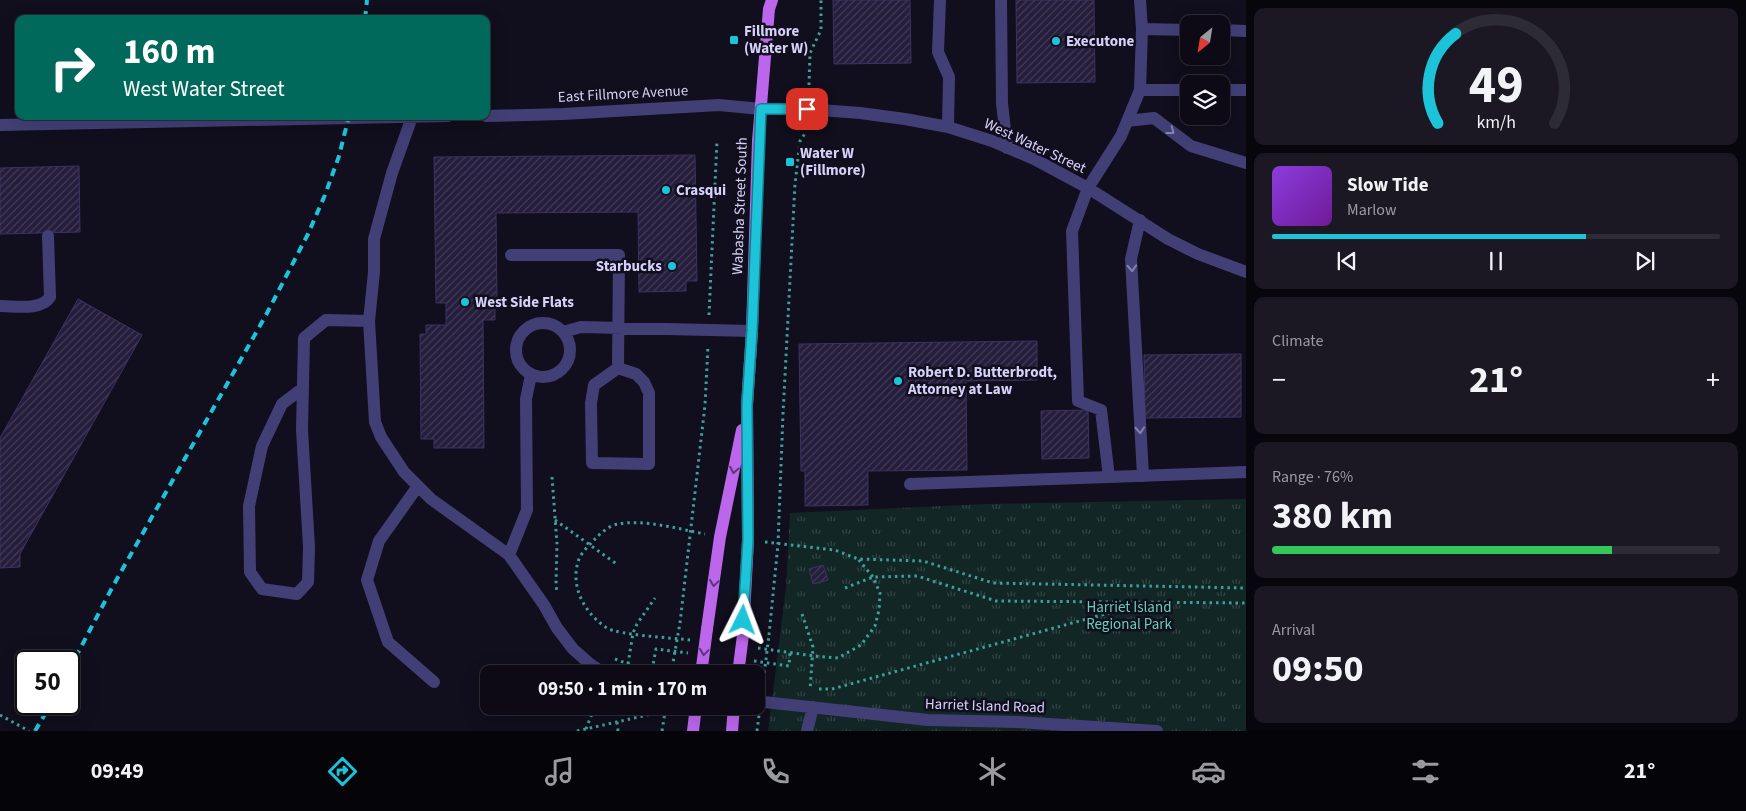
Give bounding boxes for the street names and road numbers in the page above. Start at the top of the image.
street label: East Fillmore Avenue [557,80,689,108]
street label: West Water Street [981,113,1089,179]
street label: Wabasha Street South [727,137,753,275]
street label: Harriet Island Road [925,693,1045,719]

